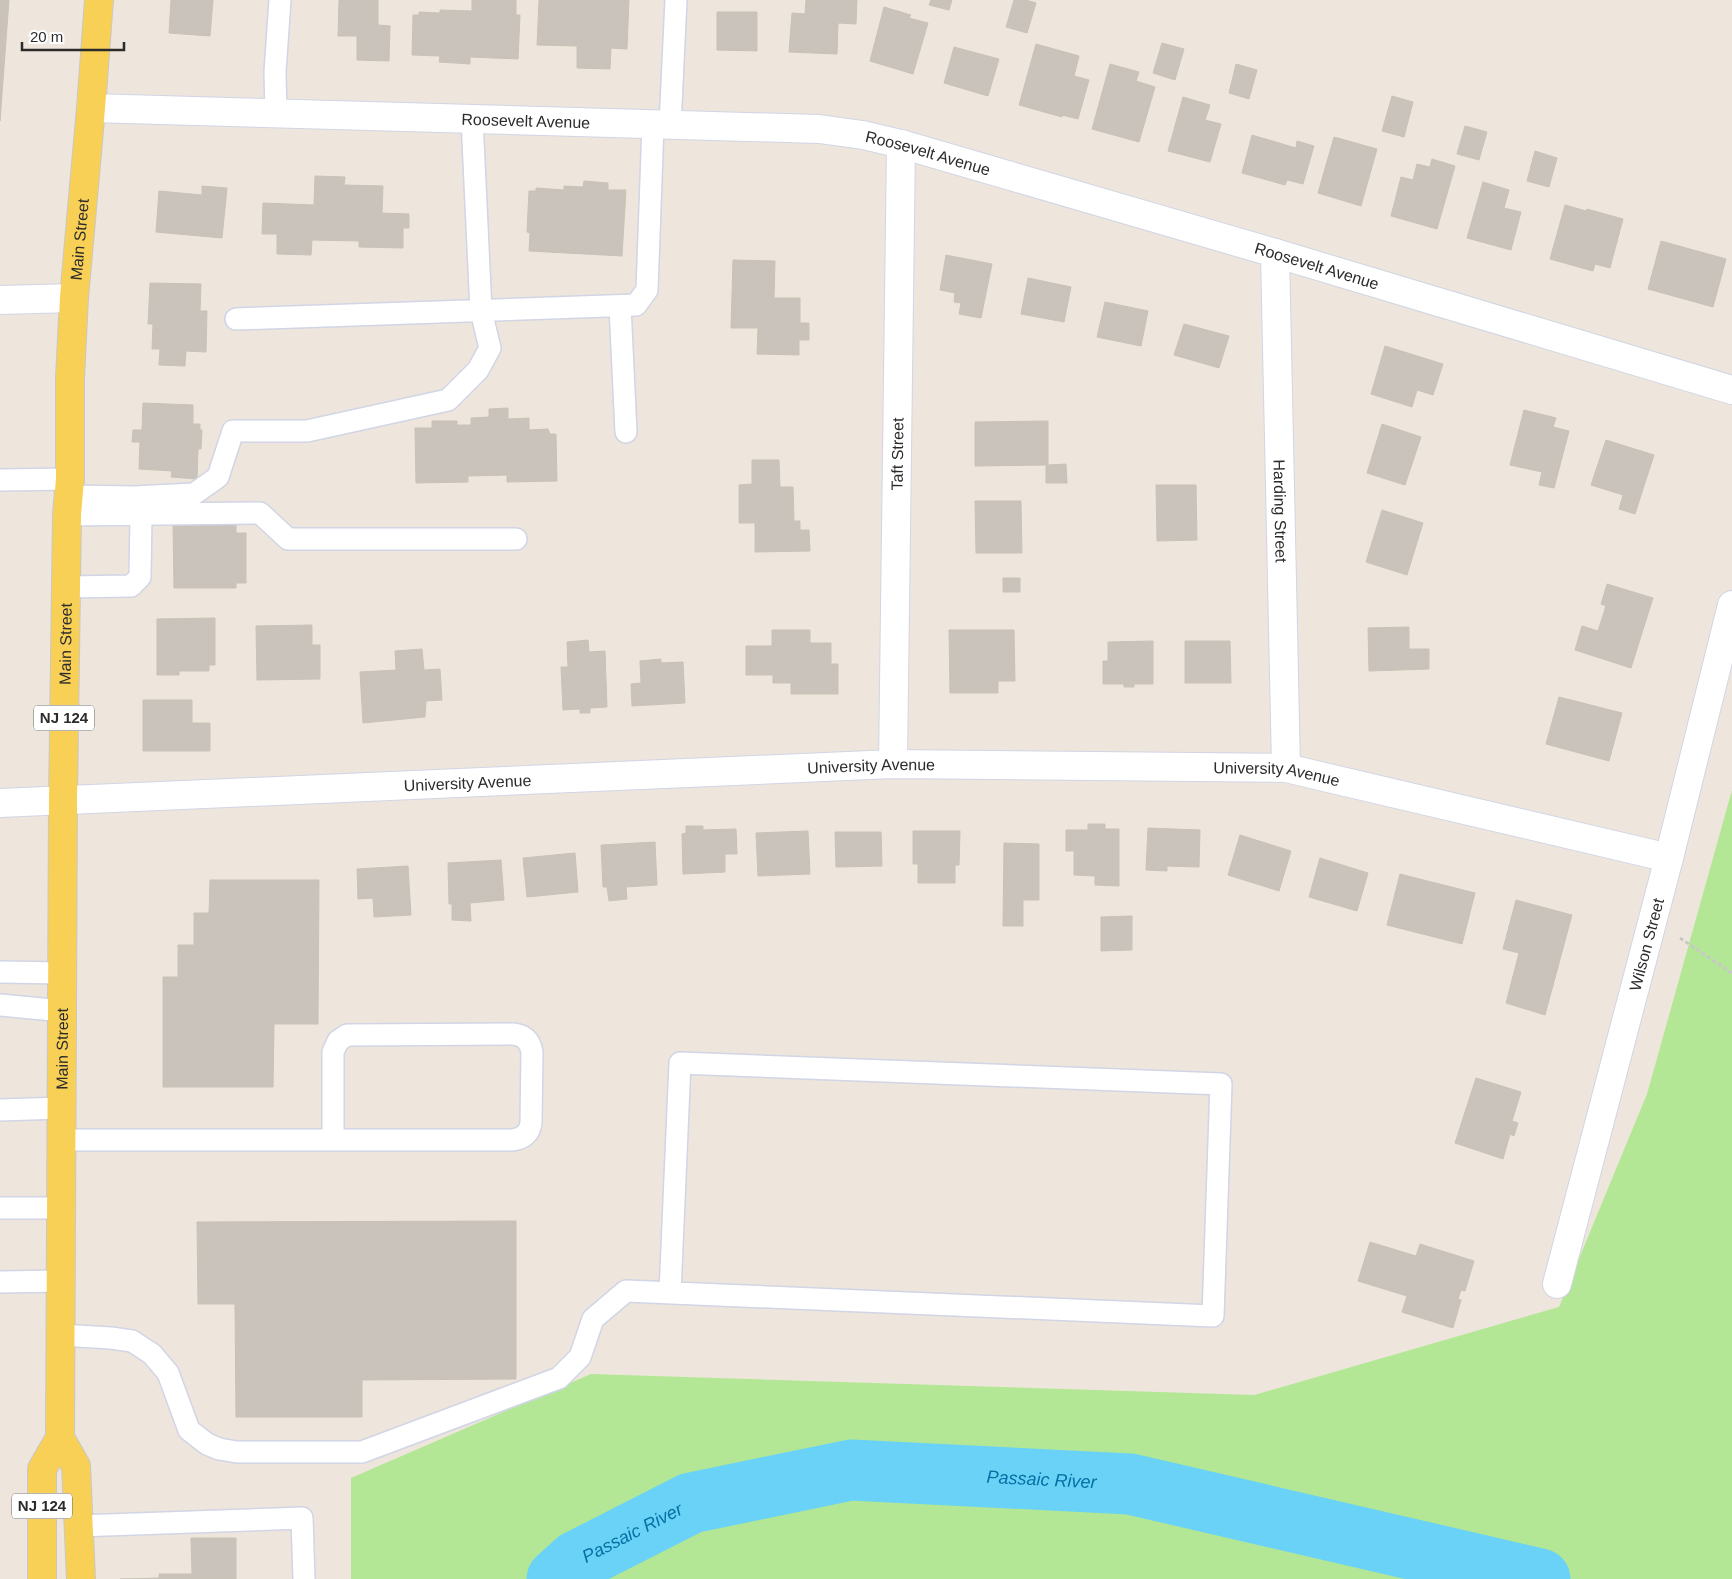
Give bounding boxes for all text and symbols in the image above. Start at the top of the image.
scale bar [22,20,125,52]
text: 20 m [30,28,63,45]
street label: Roosevelt Avenue [461,111,591,131]
street label: Roosevelt Avenue [864,128,992,179]
street label: Main Street [68,197,92,281]
street label: Roosevelt Avenue [1253,240,1381,293]
street label: Taft Street [889,417,906,491]
street label: Harding Street [1270,459,1290,563]
street label: Main Street [57,602,75,685]
road number: NJ 124 [34,706,94,730]
street label: University Avenue [807,756,935,777]
street label: University Avenue [1213,759,1342,789]
street label: University Avenue [403,772,532,794]
street label: Wilson Street [1626,896,1667,993]
street label: Main Street [54,1007,71,1090]
water label: Passaic River [986,1467,1098,1492]
road number: NJ 124 [12,1494,72,1518]
water label: Passaic River [579,1499,687,1567]

